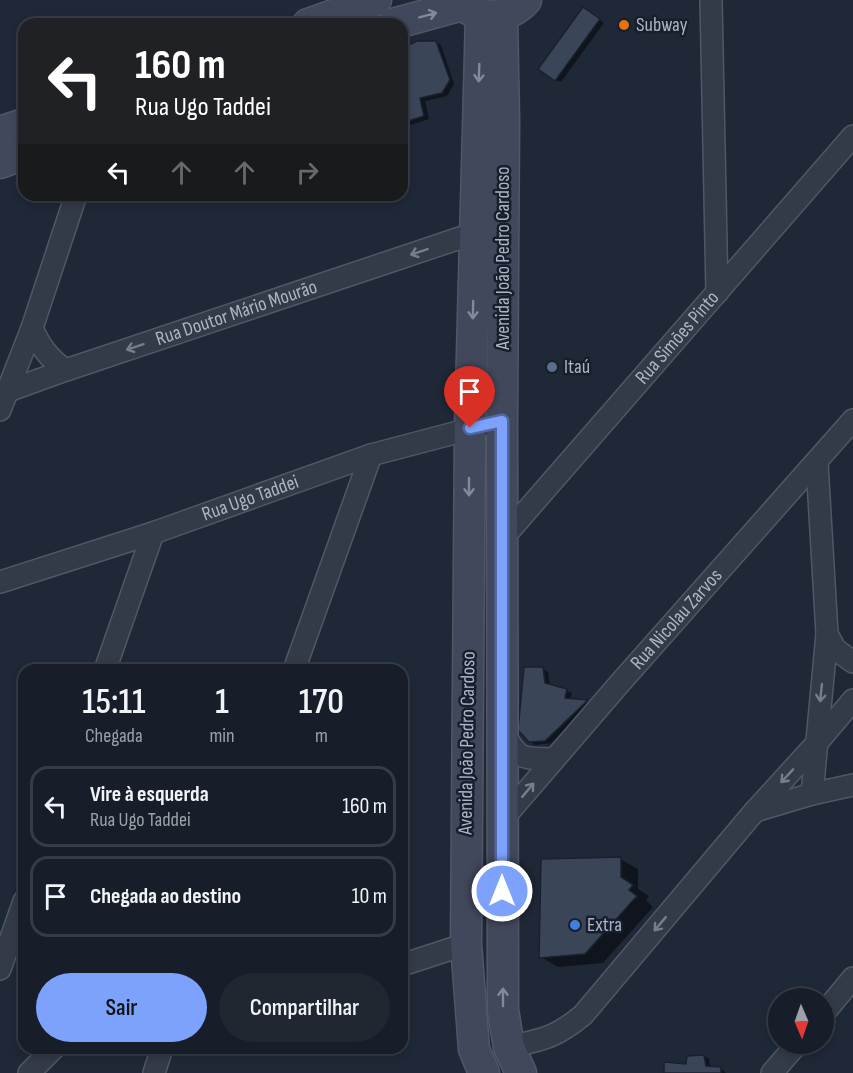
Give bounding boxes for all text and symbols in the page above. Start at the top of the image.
one-way arrow [418,8,437,20]
place label: Subway [636,13,688,37]
marker: Subway [617,18,631,32]
text: 160 m [135,40,226,91]
icon: left [36,42,114,120]
one-way arrow [473,63,485,83]
text: Rua Ugo Taddei [135,91,271,123]
icon: left [102,156,135,189]
icon: ahead [165,156,198,189]
icon: ahead [228,156,261,189]
icon: right [291,156,324,189]
street label: Avenida João Pedro Cardoso [491,166,515,351]
one-way arrow [410,247,429,258]
street label: Rua Doutor Mário Mourão [153,275,320,351]
street label: Rua Simões Pinto [630,286,724,389]
one-way arrow [467,300,479,320]
one-way arrow [126,343,145,354]
place label: Itaú [564,355,590,379]
marker: Itaú [545,360,559,374]
pin [444,366,495,428]
icon: arrive [453,375,486,408]
street label: Rua Ugo Taddei [199,470,302,526]
one-way arrow [463,476,475,496]
street label: Rua Nicolau Zarvos [626,564,727,675]
street label: Avenida João Pedro Cardoso [453,651,481,836]
text: 15:11 [82,681,145,724]
text: 1 [215,681,229,724]
text: 170 [299,681,344,724]
one-way arrow [815,682,826,702]
text: Chegada [85,724,143,748]
text: min [210,724,235,748]
text: m [315,724,328,748]
one-way arrow [780,768,794,783]
text: Vire à esquerda [90,781,209,808]
one-way arrow [521,783,535,798]
icon: left [39,790,72,823]
text: 160 m [342,793,387,820]
text: Rua Ugo Taddei [90,808,191,832]
position arrow [470,859,534,923]
icon: arrive [39,880,72,913]
text: Chegada ao destino [90,883,241,910]
text: 10 m [352,883,387,910]
place label: Extra [587,913,622,937]
one-way arrow [653,916,666,932]
marker: Extra [568,918,582,932]
button: Sair [36,973,207,1042]
button: Compartilhar [219,973,390,1042]
one-way arrow [497,987,509,1007]
north arrow [768,988,834,1054]
map controls [768,988,834,1054]

